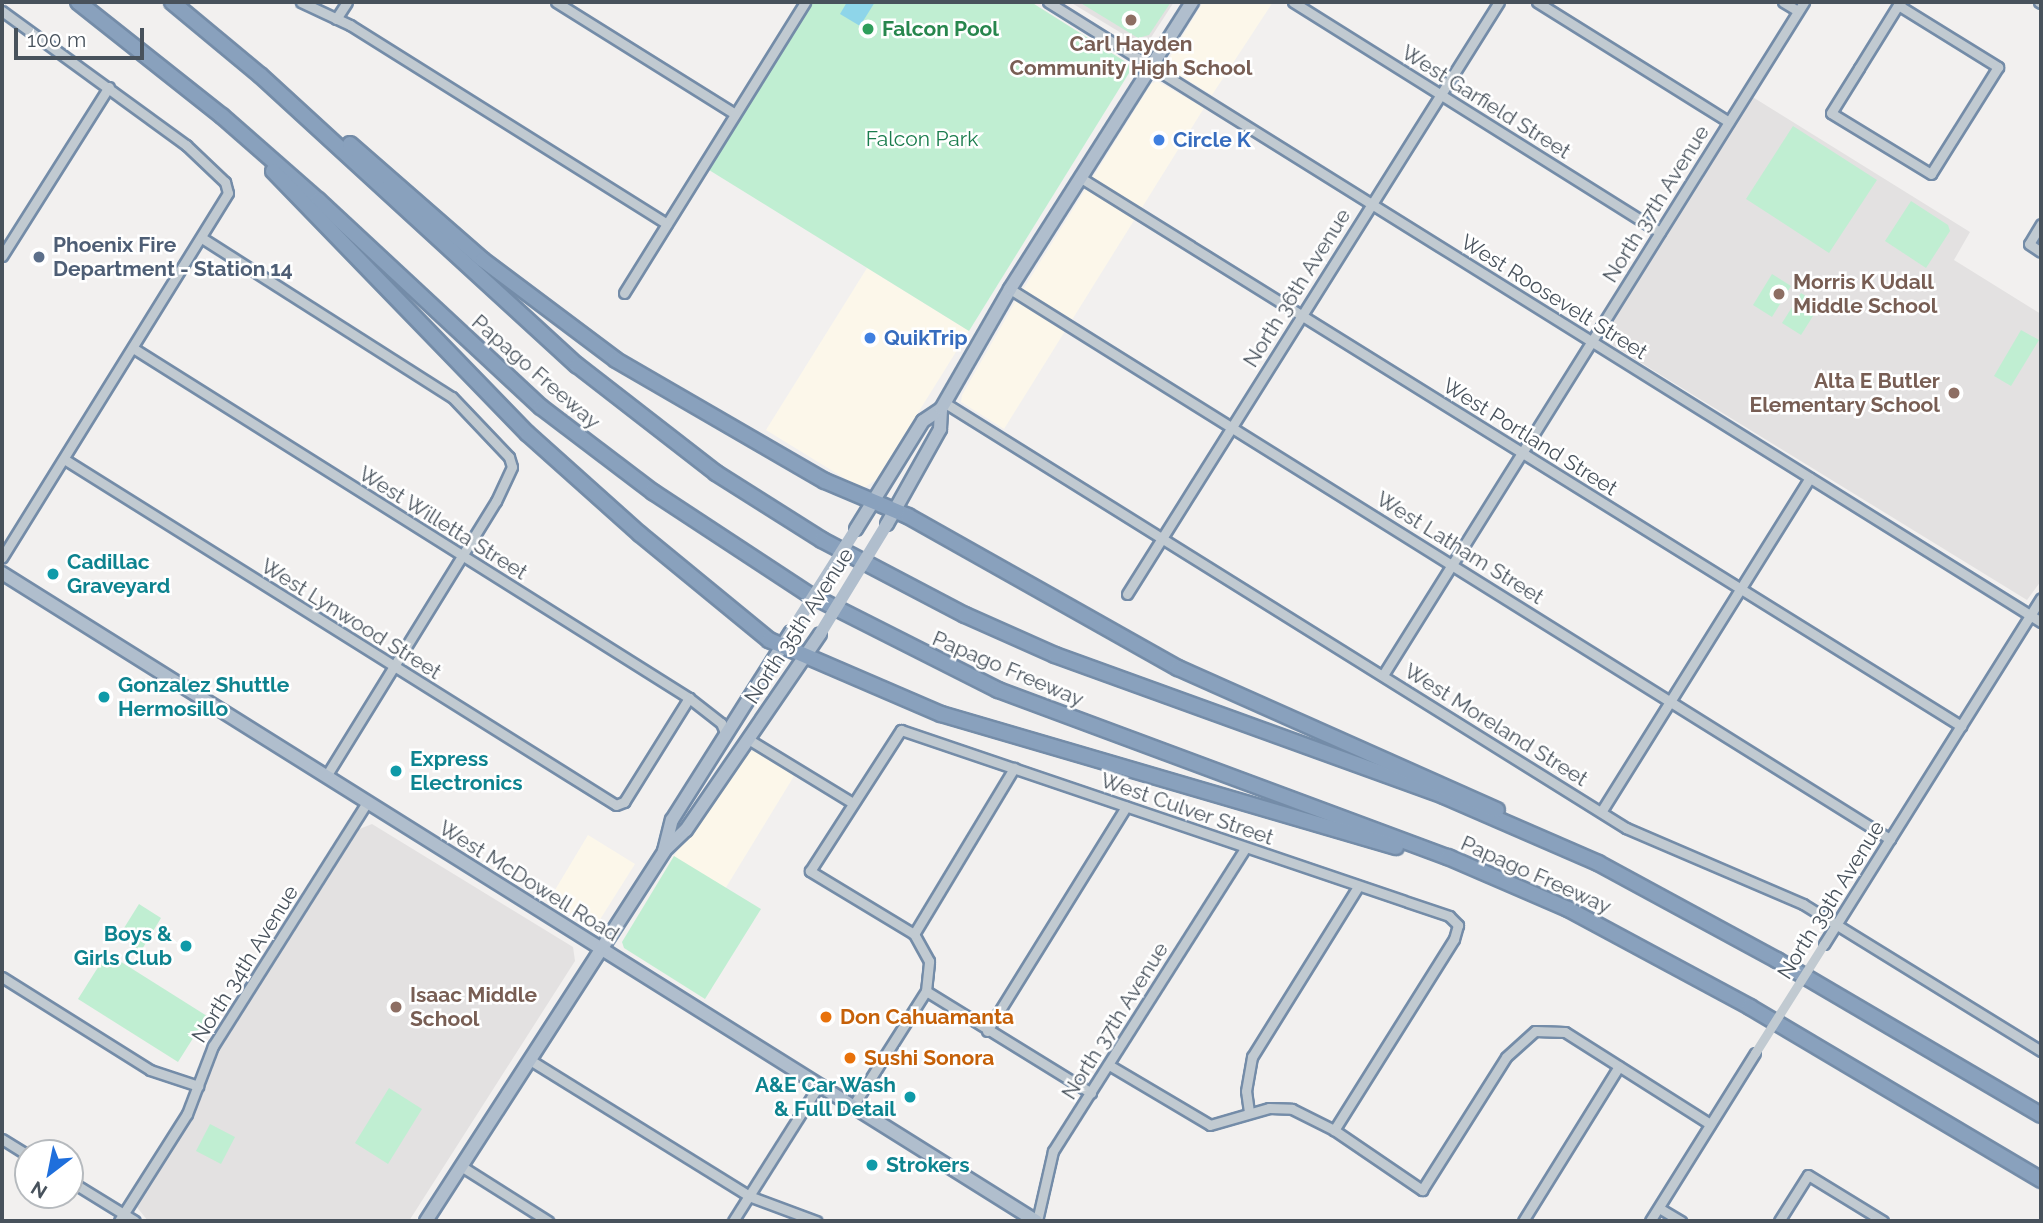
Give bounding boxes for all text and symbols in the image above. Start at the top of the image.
marker: Carl Hayden Community High School [1123,12,1139,28]
scale bar [18,14,147,58]
place label: Falcon Pool [882,16,999,42]
marker: Falcon Pool [860,21,876,37]
text: 100 m [27,27,86,52]
place label: Carl Hayden Community High School [1009,31,1253,81]
street label: West Garfield Street [1397,40,1575,164]
street label: North 37th Avenue [1597,120,1715,288]
park label: Falcon Park [866,126,978,152]
place label: Circle K [1173,127,1251,153]
marker: Circle K [1151,132,1167,148]
street label: North 36th Avenue [1238,204,1356,372]
street label: West Roosevelt Street [1456,229,1652,365]
place label: Phoenix Fire Department - Station 14 [53,232,293,282]
marker: Phoenix Fire Department - Station 14 [31,249,47,265]
place label: Morris K Udall Middle School [1793,269,1937,319]
marker: Morris K Udall Middle School [1771,286,1787,302]
street label: Papago Freeway [467,309,605,435]
place label: QuikTrip [884,325,968,351]
marker: QuikTrip [862,330,878,346]
place label: Alta E Butler Elementary School [1749,368,1940,418]
street label: West Portland Street [1438,373,1622,501]
marker: Alta E Butler Elementary School [1946,385,1962,401]
street label: West Willetta Street [354,461,532,585]
street label: West Latham Street [1372,486,1548,610]
street label: North 35th Avenue [739,543,859,709]
place label: Cadillac Graveyard [67,549,170,599]
street label: West Lynwood Street [256,553,446,685]
marker: Cadillac Graveyard [45,566,61,582]
street label: Papago Freeway [929,626,1087,712]
street label: West Moreland Street [1400,658,1592,792]
place label: Gonzalez Shuttle Hermosillo [118,672,289,722]
marker: Gonzalez Shuttle Hermosillo [96,689,112,705]
place label: Express Electronics [410,746,523,796]
marker: Express Electronics [388,763,404,779]
street label: West Culver Street [1097,768,1277,850]
street label: West McDowell Road [434,815,624,947]
street label: North 39th Avenue [1772,816,1890,984]
street label: Papago Freeway [1457,831,1615,919]
street label: North 34th Avenue [186,880,304,1048]
place label: Boys & Girls Club [74,921,172,971]
street label: North 37th Avenue [1056,937,1174,1105]
marker: Boys & Girls Club [178,938,194,954]
place label: Isaac Middle School [410,982,537,1032]
marker: Isaac Middle School [388,999,404,1015]
place label: Don Cahuamanta [840,1004,1014,1030]
marker: Don Cahuamanta [818,1009,834,1025]
place label: Sushi Sonora [864,1045,994,1071]
marker: Sushi Sonora [842,1050,858,1066]
place label: A&E Car Wash & Full Detail [754,1072,896,1122]
marker: A&E Car Wash & Full Detail [902,1089,918,1105]
north arrow [14,1139,84,1209]
place label: Strokers [886,1152,970,1178]
marker: Strokers [864,1157,880,1173]
text: N [27,1177,51,1203]

